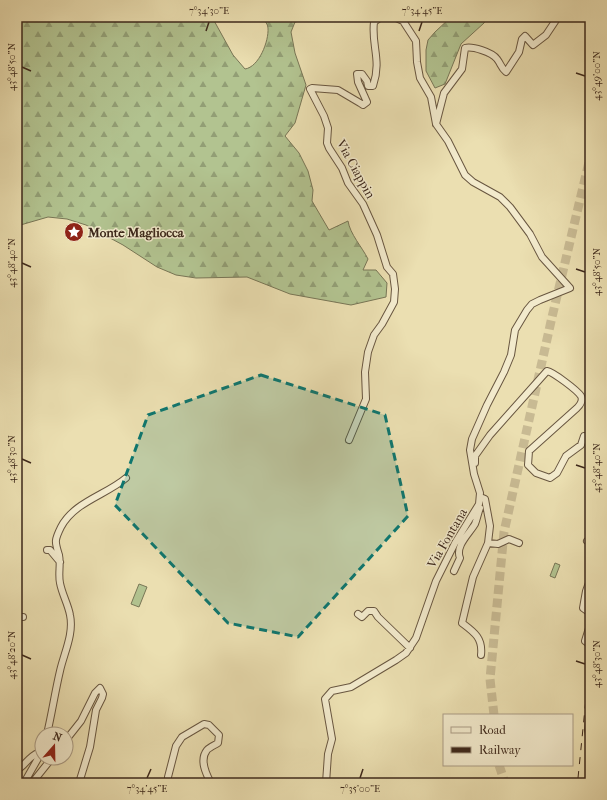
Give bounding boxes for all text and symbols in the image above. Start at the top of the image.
text: 7°34'30"E [189,5,229,17]
text: 7°34'45"E [402,5,442,17]
text: 43°48'50"N [6,43,18,91]
text: 43°49'00"N [591,51,603,101]
street label: Via Ciappin [333,136,379,201]
place icon: Monte Magliocca [63,221,85,243]
place label: Monte Magliocca [87,225,185,241]
text: 43°48'40"N [6,238,18,288]
text: 43°48'50"N [591,248,603,296]
text: 43°48'30"N [6,435,18,483]
text: 43°48'40"N [591,443,603,493]
street label: Via Fontana [423,505,471,571]
text: 43°48'20"N [6,630,18,679]
text: 43°48'30"N [591,640,603,688]
legend [443,714,573,766]
text: Road [479,723,506,737]
north arrow [34,726,74,766]
text: N [51,730,64,745]
text: Railway [479,743,521,757]
text: 7°34'45"E [127,783,167,795]
text: 7°35'00"E [340,783,380,795]

